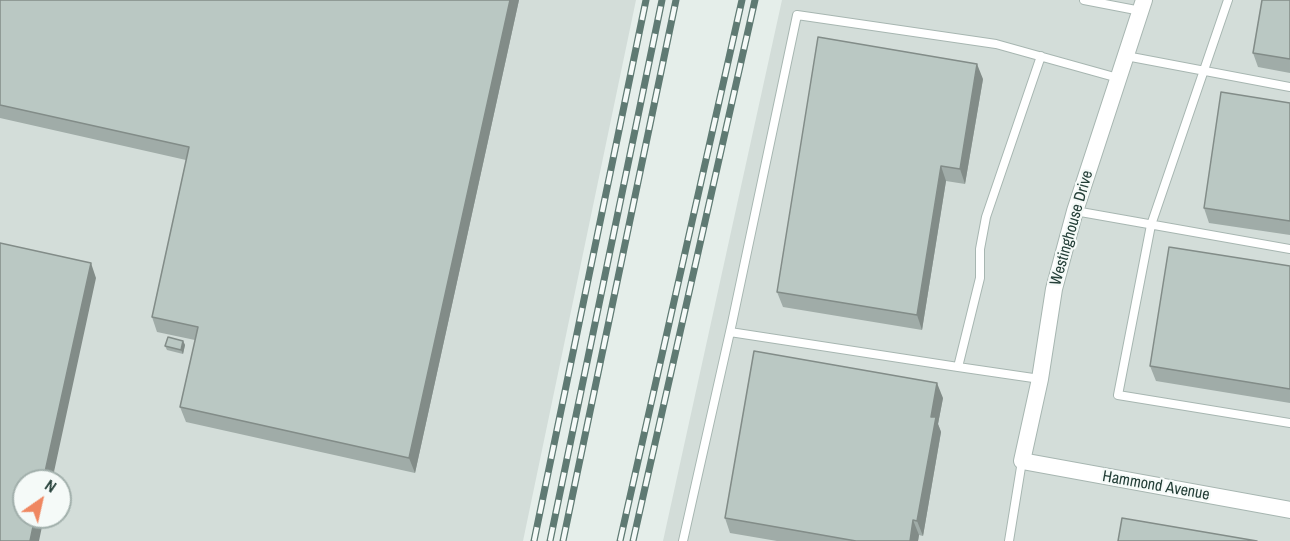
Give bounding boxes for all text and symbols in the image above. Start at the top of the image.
street label: Westinghouse Drive [1046,168,1098,288]
street label: Hammond Avenue [1101,467,1211,505]
north arrow [12,469,72,529]
text: N [41,474,61,498]

